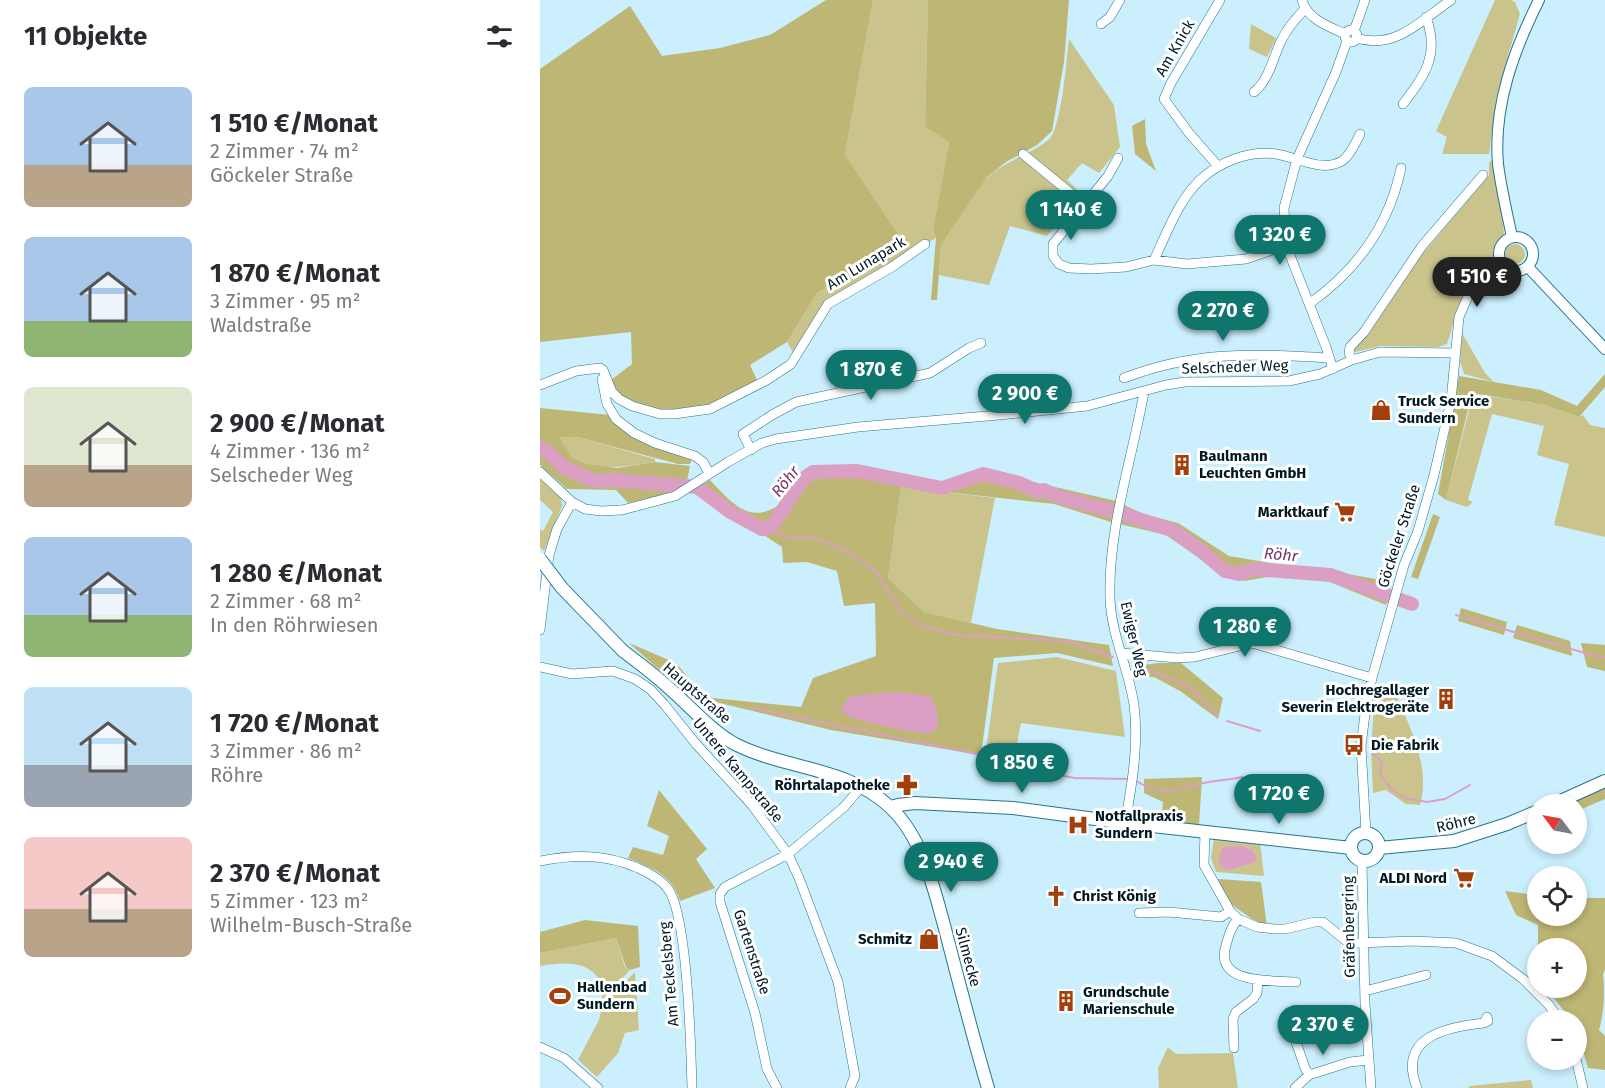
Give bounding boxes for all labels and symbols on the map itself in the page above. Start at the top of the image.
street label: Am Knick [1152,16,1198,79]
pin: 1 140 € [1016,190,1126,241]
pin: 1 320 € [1225,215,1335,266]
street label: Am Lunapark [823,232,909,294]
pin: 1 510 € [1422,257,1532,308]
pin: 2 270 € [1168,291,1278,342]
pin: 1 870 € [816,350,926,401]
street label: Selscheder Weg [1181,356,1289,378]
pin: 2 900 € [970,374,1080,425]
place label: Truck Service Sundern [1398,392,1489,427]
shop icon: Truck Service Sundern [1369,398,1393,422]
place label: Baulmann Leuchten GmbH [1199,447,1306,482]
building icon: Baulmann Leuchten GmbH [1170,453,1194,477]
water label: Röhr [767,461,804,500]
street label: Göckeler Straße [1374,482,1424,590]
supermarket icon: Marktkauf [1333,500,1357,524]
place label: Marktkauf [1258,503,1330,521]
water label: Röhr [1263,544,1300,566]
street label: Ewiger Weg [1117,600,1151,679]
pin: 1 280 € [1190,607,1300,658]
street label: Hauptstraße [659,659,735,727]
place label: Hochregallager Severin Elektrogeräte [1281,681,1430,716]
building icon: Hochregallager Severin Elektrogeräte [1434,687,1458,711]
street label: Untere Kampstraße [689,714,787,826]
bus stop icon: Die Fabrik [1342,733,1366,757]
place label: Die Fabrik [1371,736,1440,754]
pin: 1 850 € [967,743,1077,794]
pharmacy icon: Röhrtalapotheke [895,773,919,797]
pin: 1 720 € [1224,774,1334,825]
place label: Röhrtalapotheke [774,776,890,794]
north arrow [1527,794,1587,854]
place label: Notfallpraxis Sundern [1095,807,1183,842]
street label: Röhre [1434,809,1478,837]
hospital icon: Notfallpraxis Sundern [1066,813,1090,837]
pin: 2 940 € [896,842,1006,893]
supermarket icon: ALDI Nord [1452,866,1476,890]
place label: ALDI Nord [1378,869,1447,887]
street label: Gräfenbergring [1339,876,1359,978]
church icon: Christ König [1044,884,1068,908]
place label: Christ König [1073,887,1157,905]
street label: Gartenstraße [730,907,774,997]
street label: Am Teckelsberg [655,921,683,1027]
street label: Silmecke [951,925,985,989]
shop icon: Schmitz [917,927,941,951]
place label: Schmitz [858,930,912,948]
place label: Hallenbad Sundern [577,978,647,1013]
place label: Grundschule Marienschule [1083,983,1175,1018]
sports icon: Hallenbad Sundern [548,984,572,1008]
building icon: Grundschule Marienschule [1054,989,1078,1013]
pin: 2 370 € [1268,1005,1378,1056]

